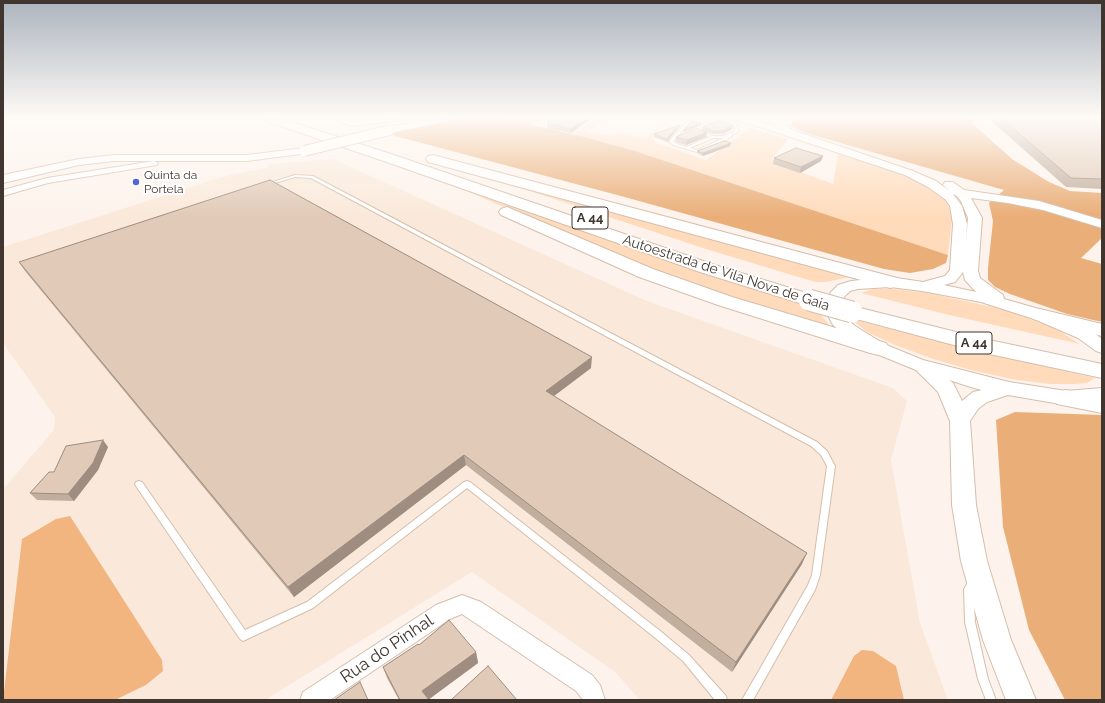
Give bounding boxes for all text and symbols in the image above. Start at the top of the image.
place label: Quinta da Portela [144,168,197,196]
marker: Quinta da Portela [131,177,141,187]
road number: A 44 [572,207,608,229]
street label: Autoestrada de Vila Nova de Gaia [620,232,832,314]
road number: A 44 [956,332,992,354]
street label: Rua do Pinhal [337,610,437,688]

